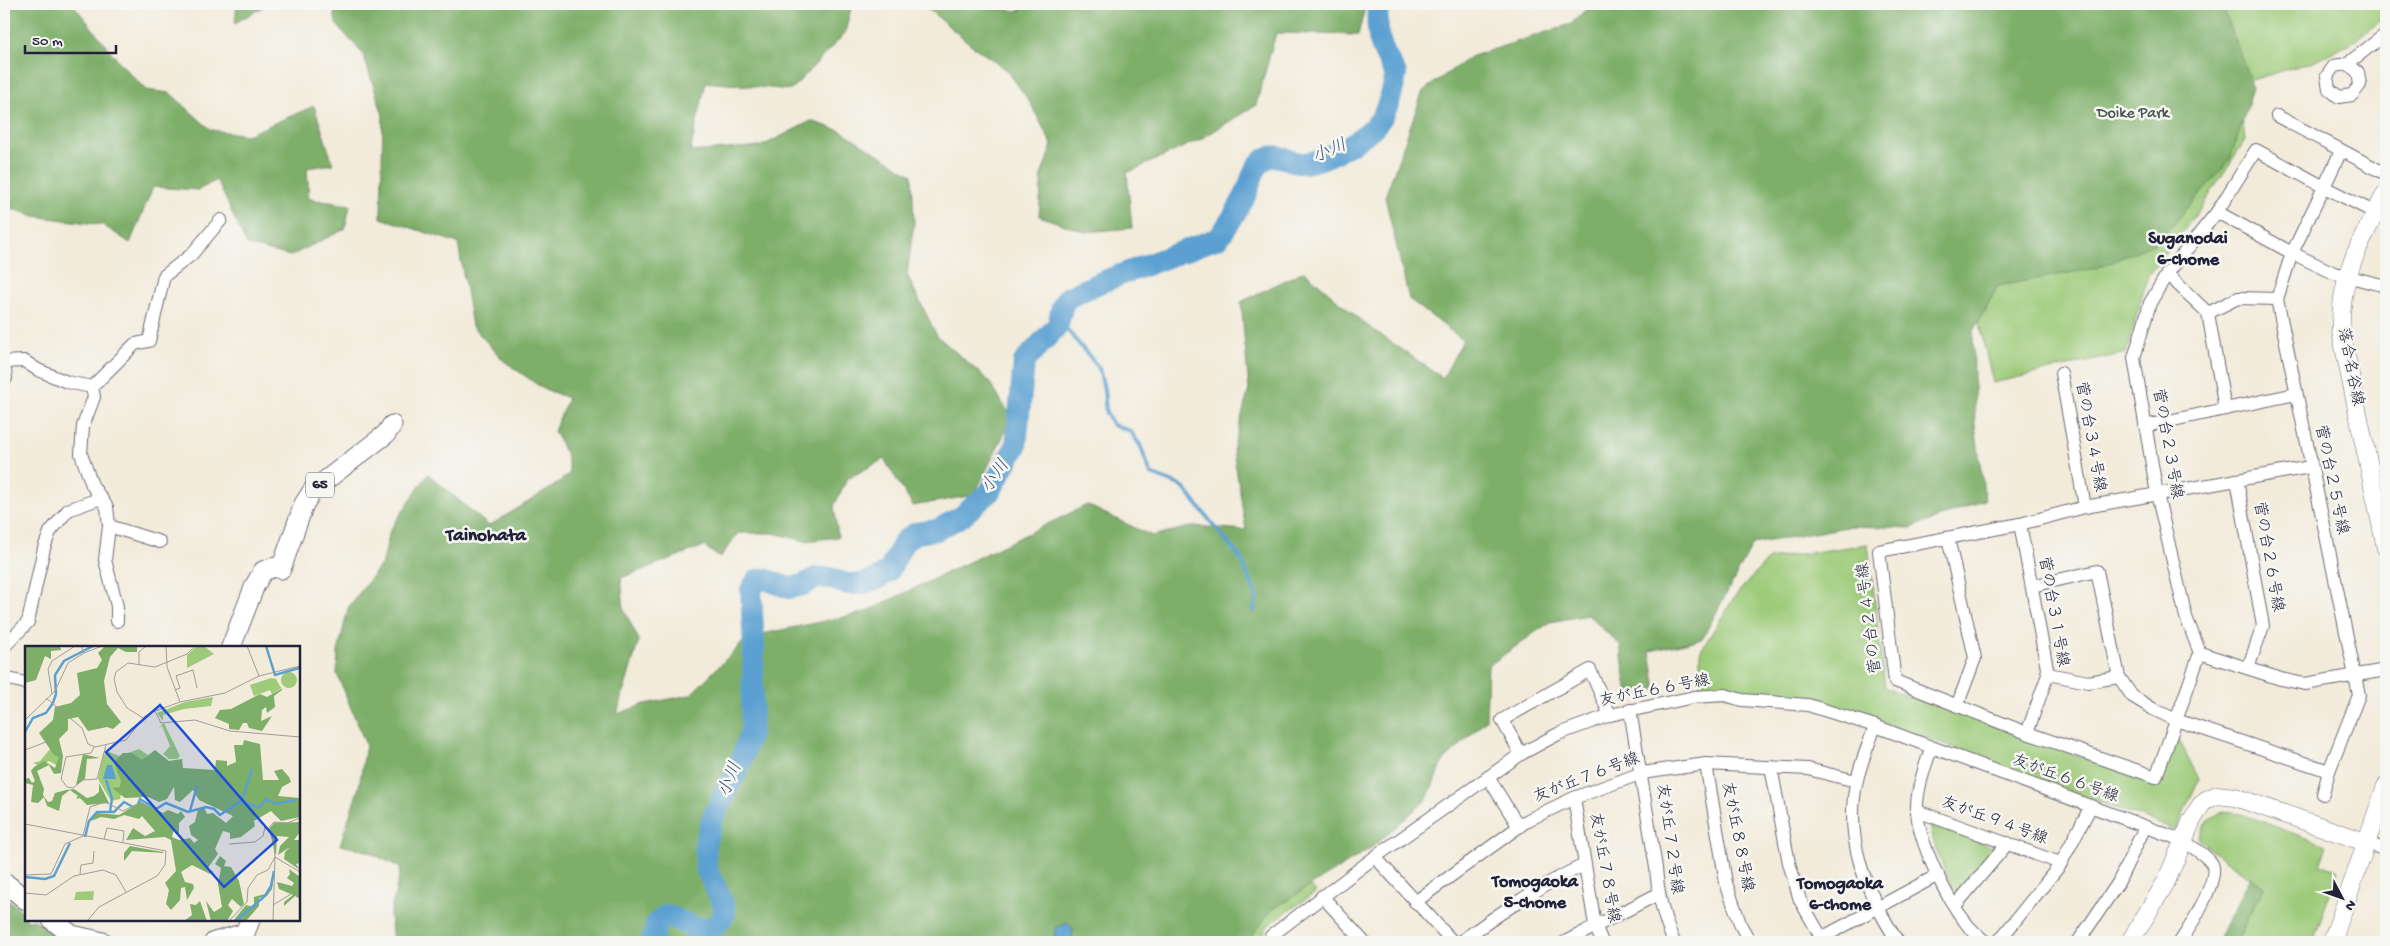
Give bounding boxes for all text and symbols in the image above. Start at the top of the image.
scale bar [25,22,116,54]
text: 50 m [32,33,63,51]
park label: Doike Park [2096,105,2171,124]
water label: 小川 [1309,134,1351,169]
district label: Suganodai 6-chome [2148,229,2228,271]
street label: 落合名谷線 [2332,326,2368,408]
street label: 菅の台３４号線 [2070,380,2110,494]
street label: 菅の台２３号線 [2147,387,2187,501]
street label: 菅の台２５号線 [2309,423,2353,537]
water label: 小川 [976,456,1015,498]
road number: 65 [306,472,334,498]
street label: 菅の台２６号線 [2248,500,2288,614]
district label: Tainohata [444,525,527,548]
street label: 菅の台３１号線 [2033,555,2073,669]
street label: 菅の台２４号線 [1853,561,1887,675]
inset map [25,646,300,921]
street label: 友が丘６６号線 [1598,670,1712,712]
street label: 友が丘７６号線 [1531,748,1643,808]
street label: 友が丘６６号線 [2009,750,2122,808]
water label: 小川 [714,759,747,801]
street label: 友が丘８８号線 [1716,780,1758,894]
street label: 友が丘７２号線 [1651,782,1687,896]
street label: 友が丘９４号線 [1938,792,2051,850]
street label: 友が丘７８号線 [1584,811,1624,925]
district label: Tomogaoka 5-chome [1490,872,1579,914]
district label: Tomogaoka 6-chome [1795,874,1884,916]
north arrow [2318,874,2368,924]
text: N [2341,896,2359,914]

